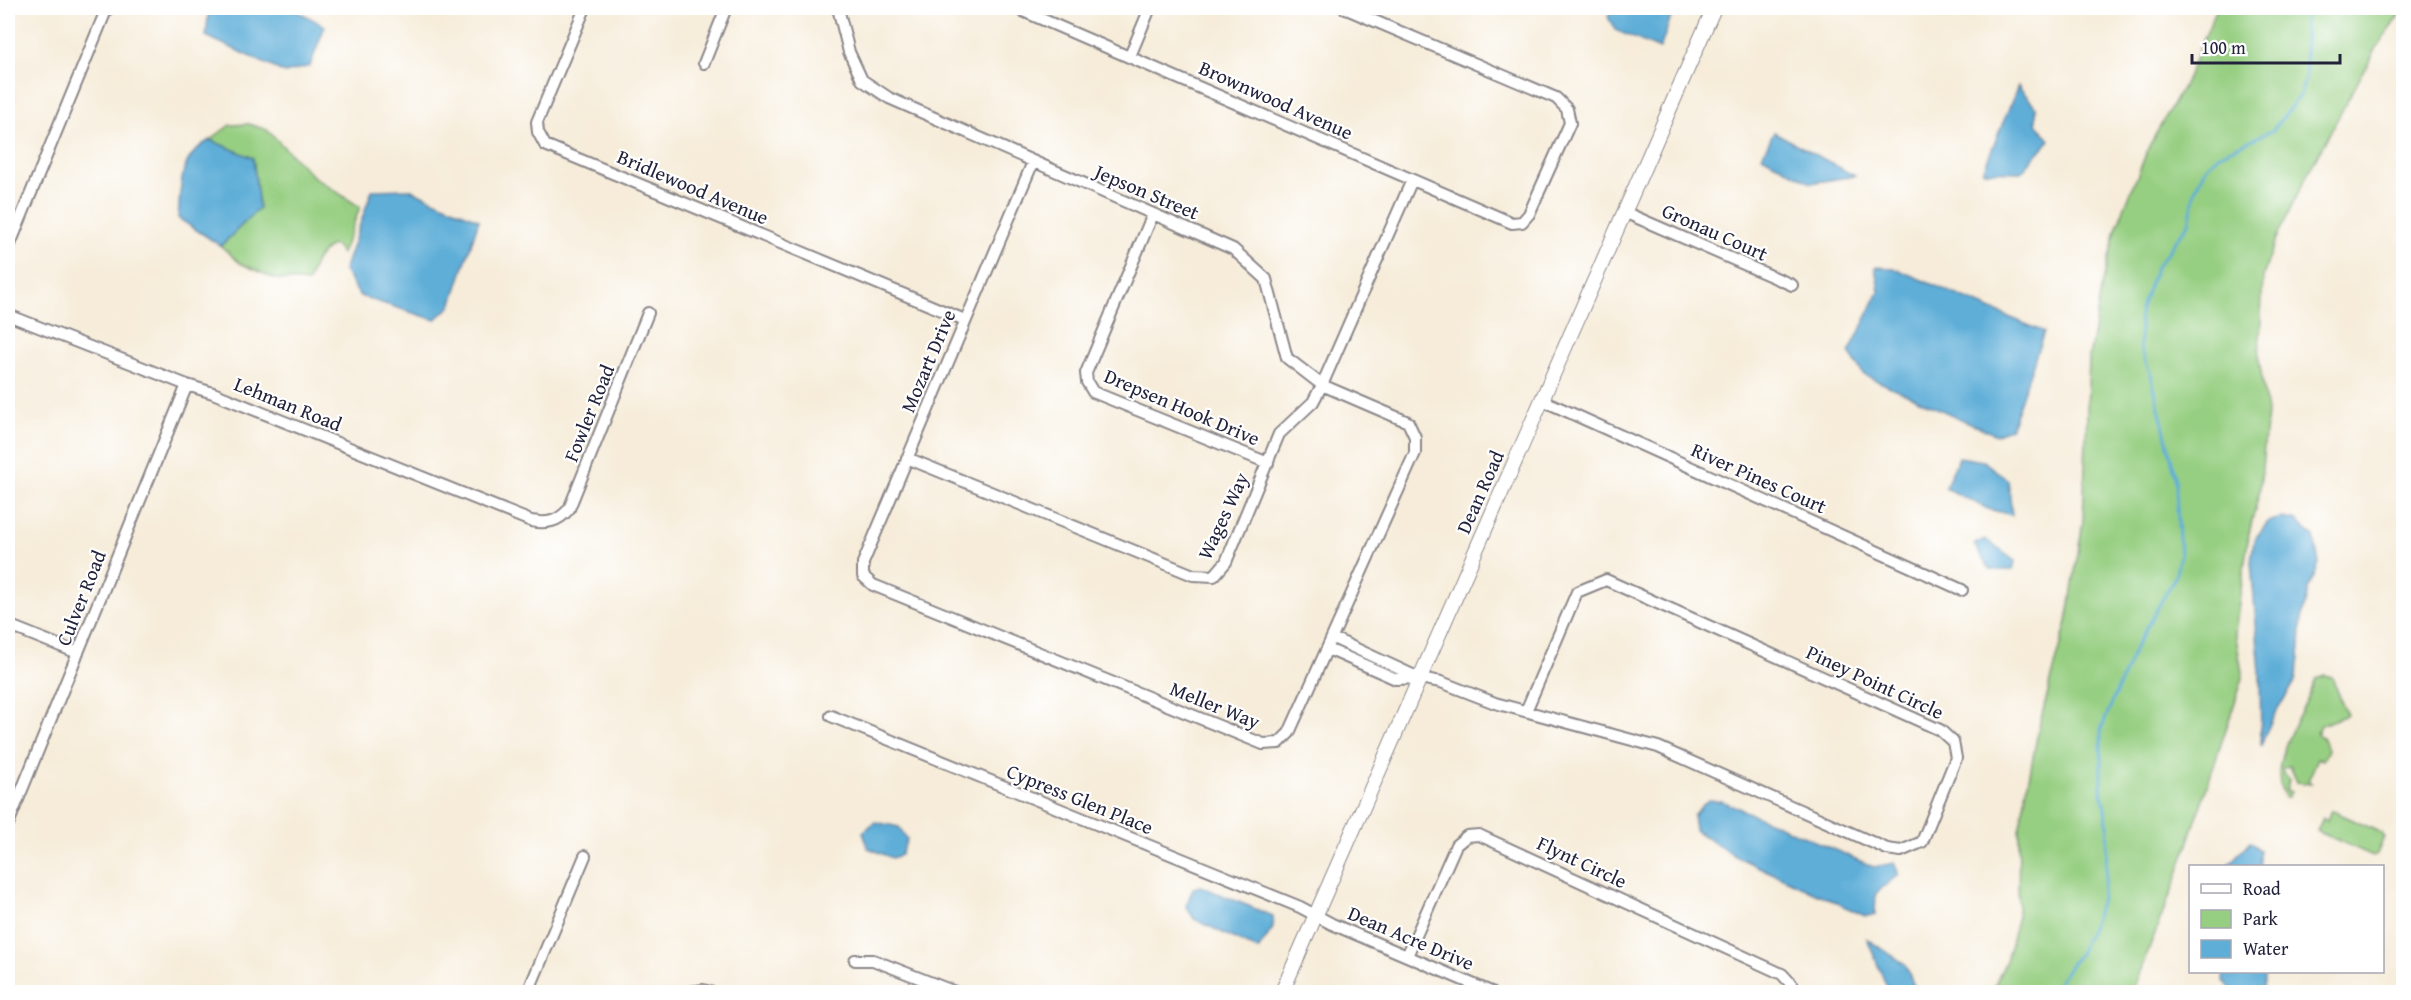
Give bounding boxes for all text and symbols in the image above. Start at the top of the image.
scale bar [2192,27,2340,65]
text: 100 m [2201,34,2246,61]
street label: Brownwood Avenue [1195,53,1358,146]
street label: Bridlewood Avenue [613,142,773,231]
street label: Jepson Street [1088,155,1204,227]
street label: Gronau Court [1658,195,1773,268]
street label: Mozart Drive [893,305,962,417]
street label: Fowler Road [556,360,621,466]
street label: Drepsen Hook Drive [1100,361,1264,452]
street label: Lehman Road [230,369,347,438]
street label: River Pines Court [1687,435,1831,520]
street label: Dean Road [1448,445,1511,538]
street label: Wages Way [1190,467,1255,564]
street label: Culver Road [48,545,113,650]
street label: Piney Point Circle [1802,637,1949,726]
street label: Meller Way [1166,673,1265,736]
street label: Cypress Glen Place [1003,756,1158,841]
street label: Flynt Circle [1533,828,1632,895]
legend [2189,865,2384,973]
text: Road [2243,875,2281,902]
street label: Dean Acre Drive [1344,898,1479,977]
text: Park [2243,905,2279,932]
text: Water [2243,935,2289,962]

